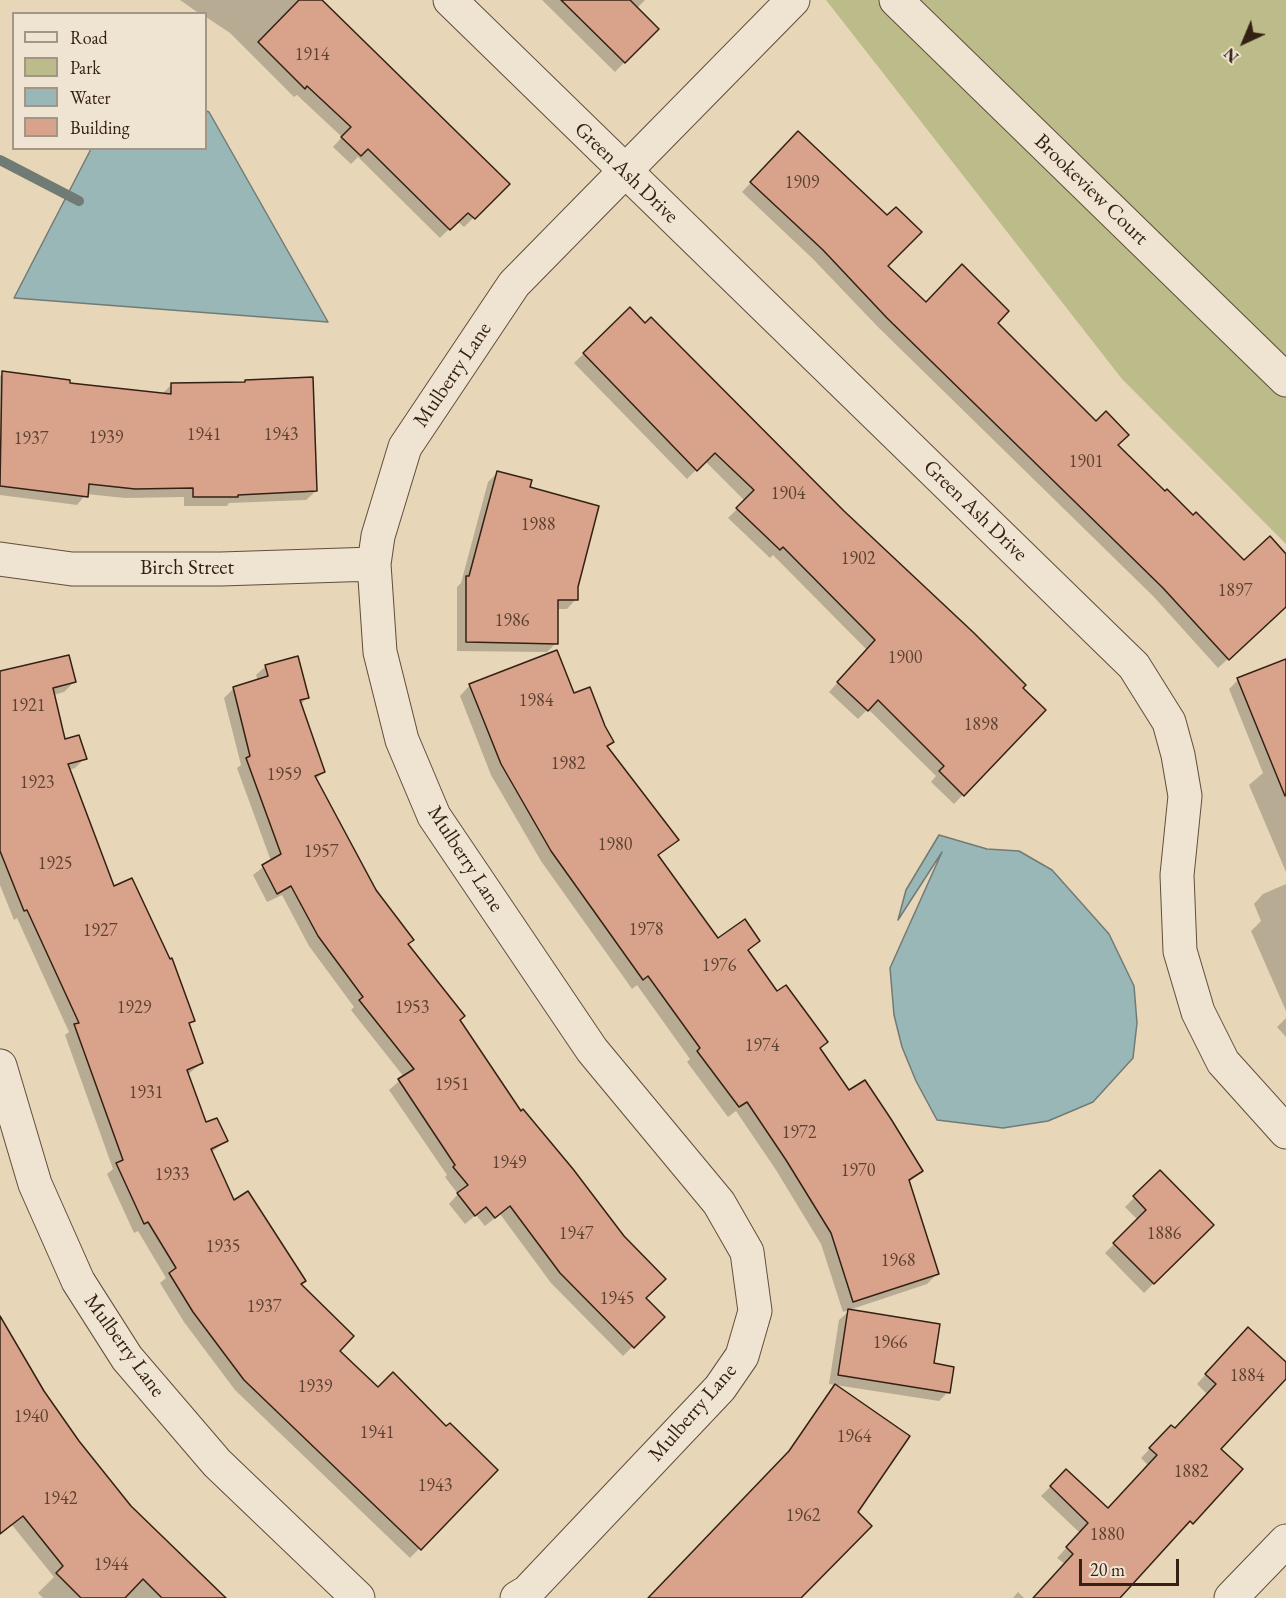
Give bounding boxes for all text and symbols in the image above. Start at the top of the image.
legend [12,12,207,150]
north arrow [1214,12,1274,72]
text: Road [70,26,108,49]
text: N [1219,43,1243,67]
house number: 1914 [295,44,329,66]
text: Park [70,56,101,79]
text: Water [70,86,111,109]
text: Building [70,116,130,139]
street label: Green Ash Drive [569,117,683,229]
street label: Brookeview Court [1029,129,1153,251]
house number: 1909 [785,172,819,194]
street label: Mulberry Lane [409,318,497,432]
house number: 1941 [187,424,221,446]
house number: 1943 [264,424,298,446]
house number: 1939 [89,427,123,449]
house number: 1937 [14,428,48,450]
house number: 1901 [1069,451,1103,473]
street label: Green Ash Drive [918,455,1032,567]
house number: 1904 [771,483,805,505]
house number: 1988 [521,514,555,536]
house number: 1902 [841,548,875,570]
street label: Birch Street [140,555,234,581]
house number: 1897 [1218,580,1252,602]
house number: 1986 [495,610,529,632]
house number: 1900 [888,647,922,669]
house number: 1984 [519,690,553,712]
house number: 1921 [11,695,45,717]
house number: 1898 [964,714,998,736]
house number: 1982 [551,753,585,775]
house number: 1959 [267,764,301,786]
house number: 1923 [20,772,54,794]
street label: Mulberry Lane [421,801,509,917]
house number: 1980 [598,834,632,856]
house number: 1957 [304,841,338,863]
house number: 1925 [38,853,72,875]
house number: 1978 [629,919,663,941]
house number: 1927 [83,920,117,942]
house number: 1976 [702,955,736,977]
house number: 1929 [117,997,151,1019]
house number: 1953 [395,997,429,1019]
house number: 1974 [745,1035,779,1057]
house number: 1951 [435,1074,469,1096]
house number: 1931 [129,1082,163,1104]
house number: 1972 [782,1122,816,1144]
house number: 1949 [492,1152,526,1174]
house number: 1970 [841,1160,875,1182]
house number: 1933 [155,1164,189,1186]
house number: 1947 [559,1223,593,1245]
house number: 1886 [1147,1223,1181,1245]
house number: 1935 [206,1236,240,1258]
house number: 1968 [881,1250,915,1272]
house number: 1945 [600,1288,634,1310]
street label: Mulberry Lane [78,1289,170,1403]
house number: 1937 [247,1296,281,1318]
house number: 1966 [873,1332,907,1354]
street label: Mulberry Lane [644,1359,742,1467]
house number: 1884 [1230,1365,1264,1387]
house number: 1939 [298,1376,332,1398]
house number: 1940 [14,1406,48,1428]
house number: 1941 [360,1422,394,1444]
house number: 1964 [837,1426,871,1448]
house number: 1882 [1174,1461,1208,1483]
house number: 1943 [418,1475,452,1497]
house number: 1942 [43,1488,77,1510]
house number: 1962 [786,1505,820,1527]
house number: 1880 [1090,1524,1124,1546]
scale bar [1082,1547,1182,1585]
house number: 1944 [94,1554,128,1576]
text: 20 m [1090,1558,1125,1581]

